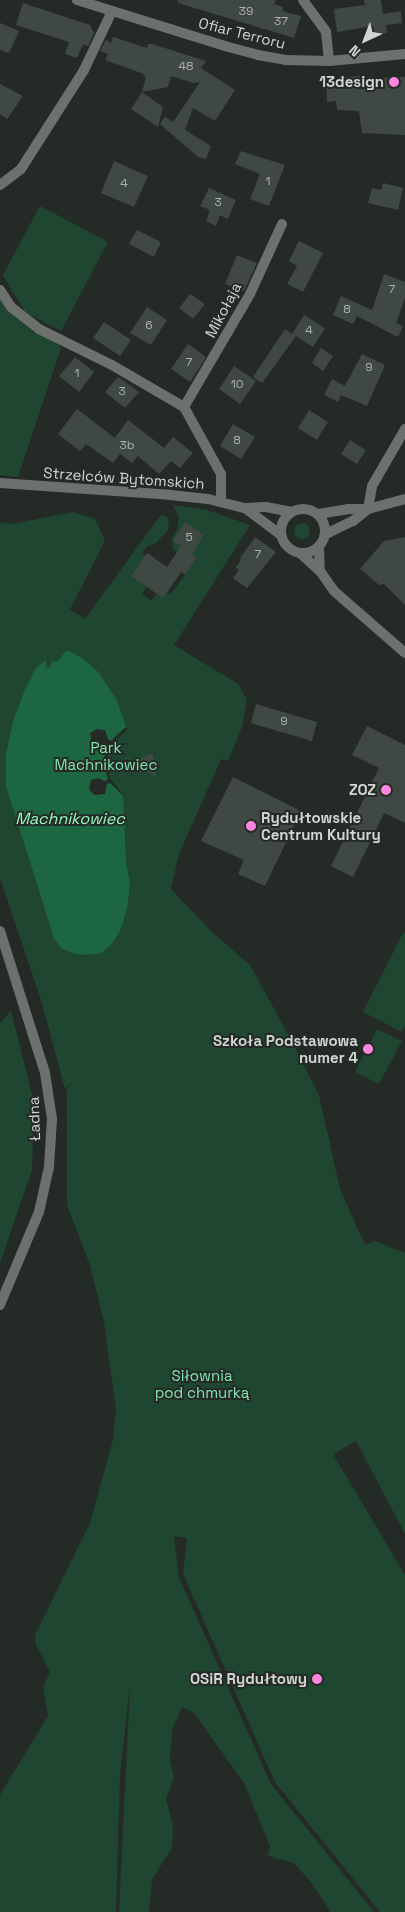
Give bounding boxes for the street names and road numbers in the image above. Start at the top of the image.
street label: Ofiar Terroru [196,13,288,53]
street label: Mikołaja [201,279,245,341]
street label: Strzelców Bytomskich [43,463,205,493]
street label: Ładna [24,1096,44,1142]

